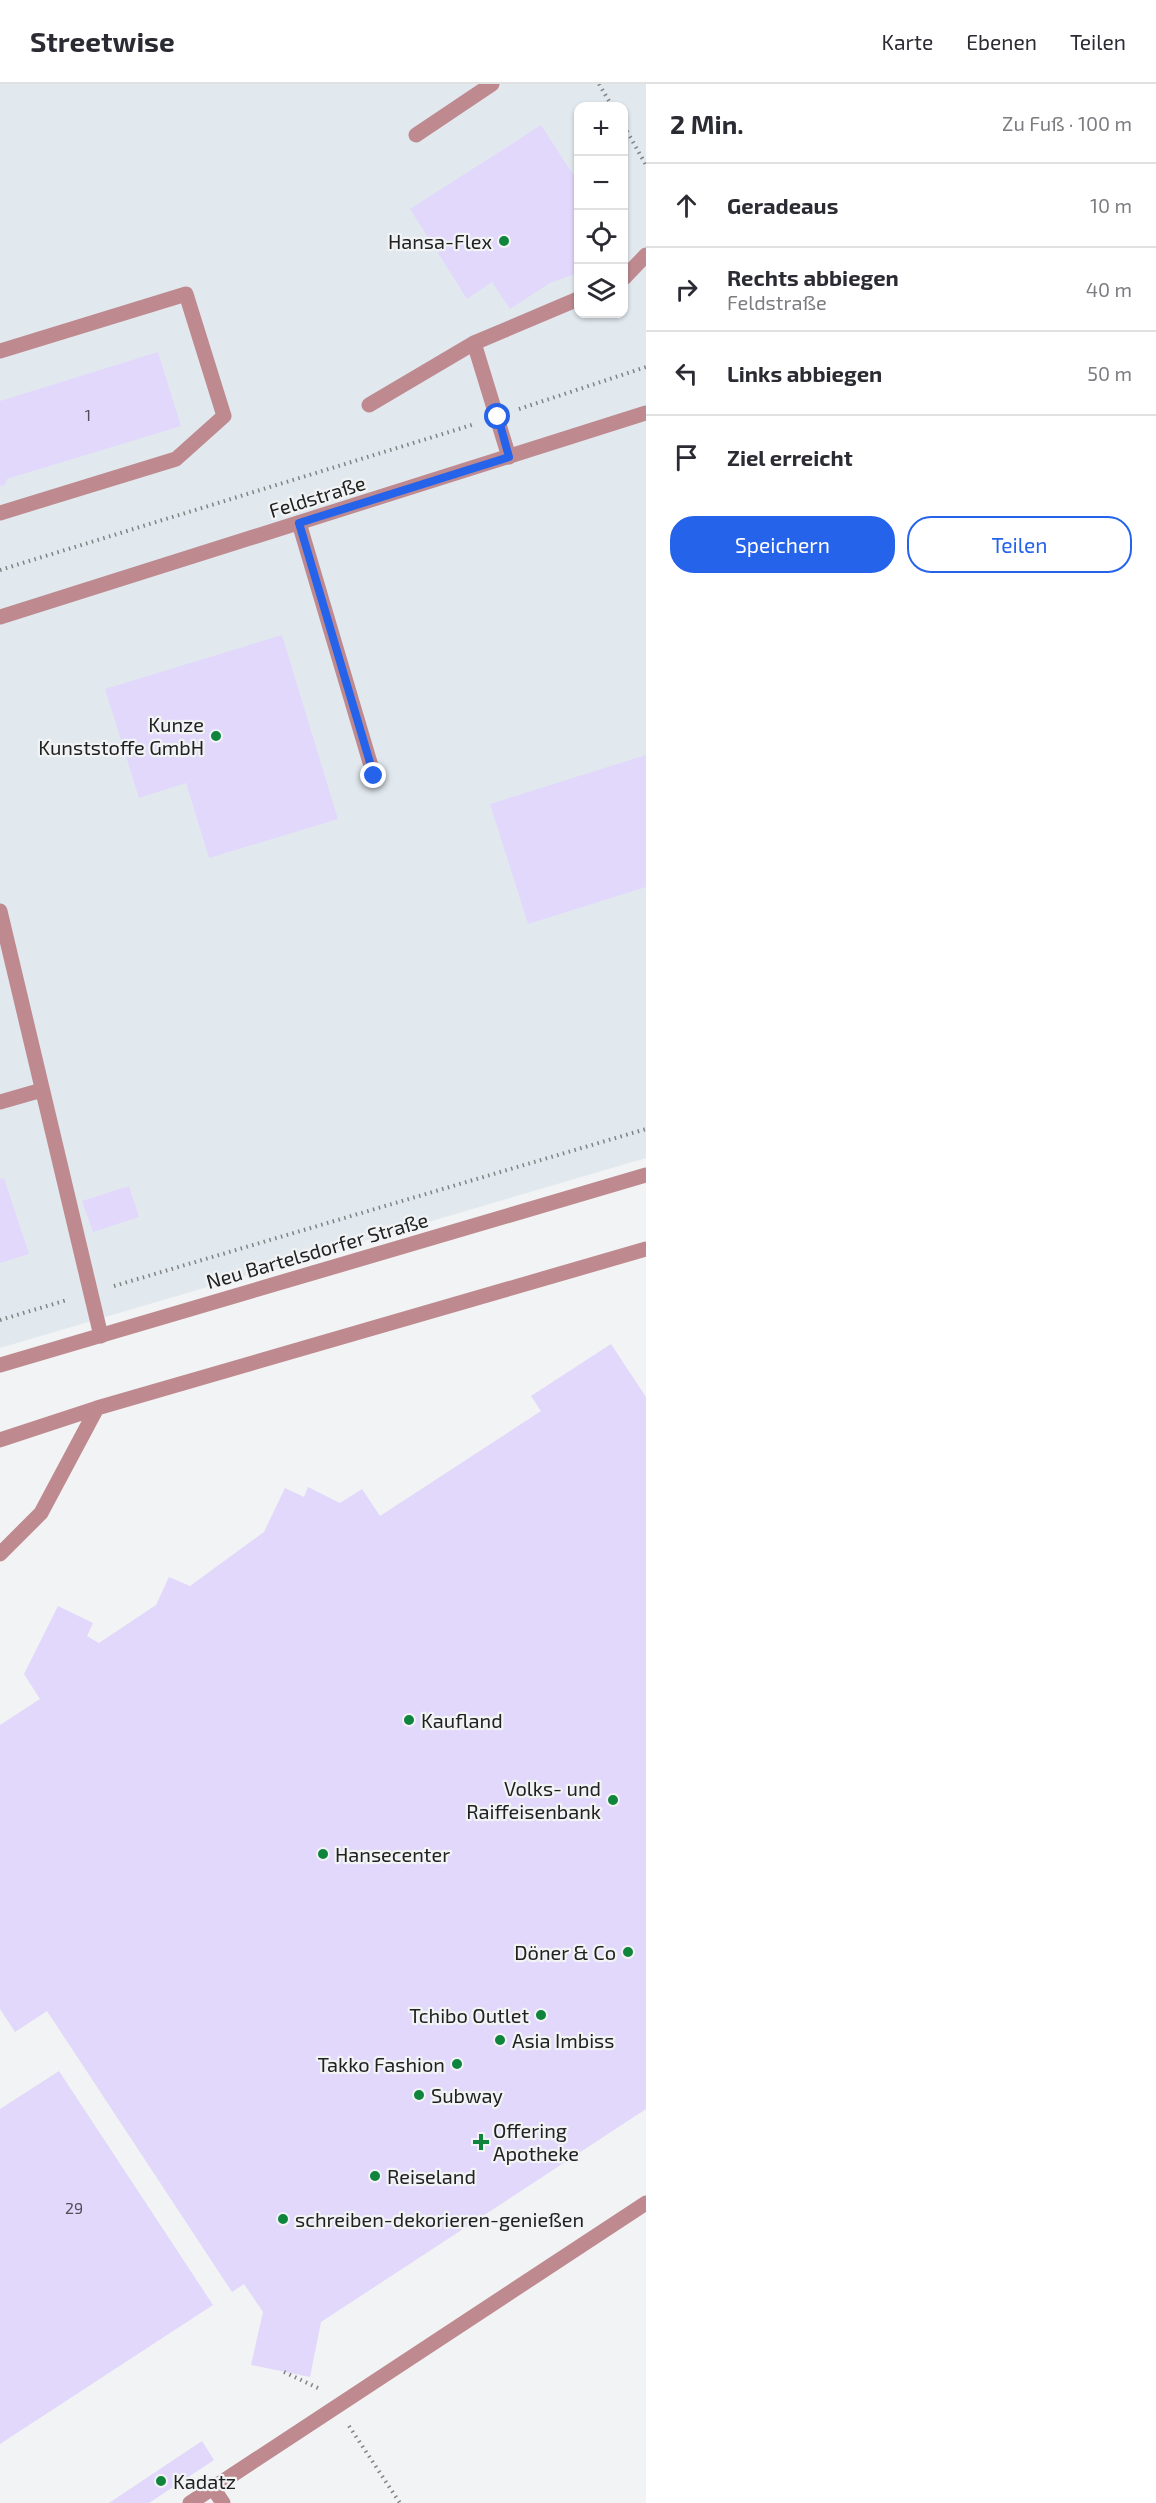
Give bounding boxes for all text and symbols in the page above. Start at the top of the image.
text: Streetwise [30,24,175,58]
text: Karte [882,29,933,54]
text: Ebenen [966,29,1037,54]
text: Teilen [1070,29,1126,54]
map controls [574,102,628,318]
button: + [574,102,628,156]
text: 2 Min. [670,108,744,139]
text: Zu Fuß · 100 m [1002,111,1132,135]
button: − [574,156,628,210]
icon: ahead [670,189,703,222]
text: Geradeaus [727,192,838,218]
text: 10 m [1090,193,1132,217]
button: locate [574,210,628,264]
place label: Hansa-Flex [388,229,492,253]
marker: Hansa-Flex [497,234,511,248]
button: layers [574,264,628,318]
text: Rechts abbiegen [727,264,899,290]
icon: right [670,273,703,306]
text: 40 m [1086,277,1132,301]
text: Feldstraße [727,290,827,314]
icon: left [670,357,703,390]
text: Links abbiegen [727,360,882,386]
text: 50 m [1087,361,1132,385]
route start [484,403,510,429]
house number: 1 [85,405,91,424]
icon: arrive [670,441,703,474]
text: Ziel erreicht [727,444,853,470]
street label: Feldstraße [266,470,368,522]
button: Speichern [670,516,895,573]
button: Teilen [907,516,1132,573]
place label: Kunze Kunststoffe GmbH [38,712,204,759]
marker: Kunze Kunststoffe GmbH [209,729,223,743]
route end [360,762,386,788]
street label: Neu Bartelsdorfer Straße [203,1207,431,1293]
place label: Kaufland [421,1708,503,1732]
marker: Kaufland [402,1713,416,1727]
place label: Volks- und Raiffeisenbank [466,1776,601,1823]
marker: Volks- und Raiffeisenbank [606,1793,620,1807]
place label: Hansecenter [335,1842,450,1866]
marker: Hansecenter [316,1847,330,1861]
place label: Döner & Co [514,1940,616,1964]
marker: Döner & Co [621,1945,635,1959]
place label: Tchibo Outlet [409,2003,529,2027]
marker: Tchibo Outlet [534,2008,548,2022]
place label: Asia Imbiss [512,2028,614,2052]
marker: Asia Imbiss [493,2033,507,2047]
place label: Takko Fashion [317,2052,445,2076]
marker: Takko Fashion [450,2057,464,2071]
place label: Subway [431,2083,503,2107]
marker: Subway [412,2088,426,2102]
place label: Offering Apotheke [493,2118,579,2165]
marker: Offering Apotheke [474,2135,488,2149]
place label: Reiseland [387,2164,476,2188]
marker: Reiseland [368,2169,382,2183]
house number: 29 [65,2198,83,2217]
place label: schreiben-dekorieren-genießen [295,2207,584,2231]
marker: schreiben-dekorieren-genießen [276,2212,290,2226]
place label: Kadatz [173,2469,236,2493]
marker: Kadatz [154,2474,168,2488]

